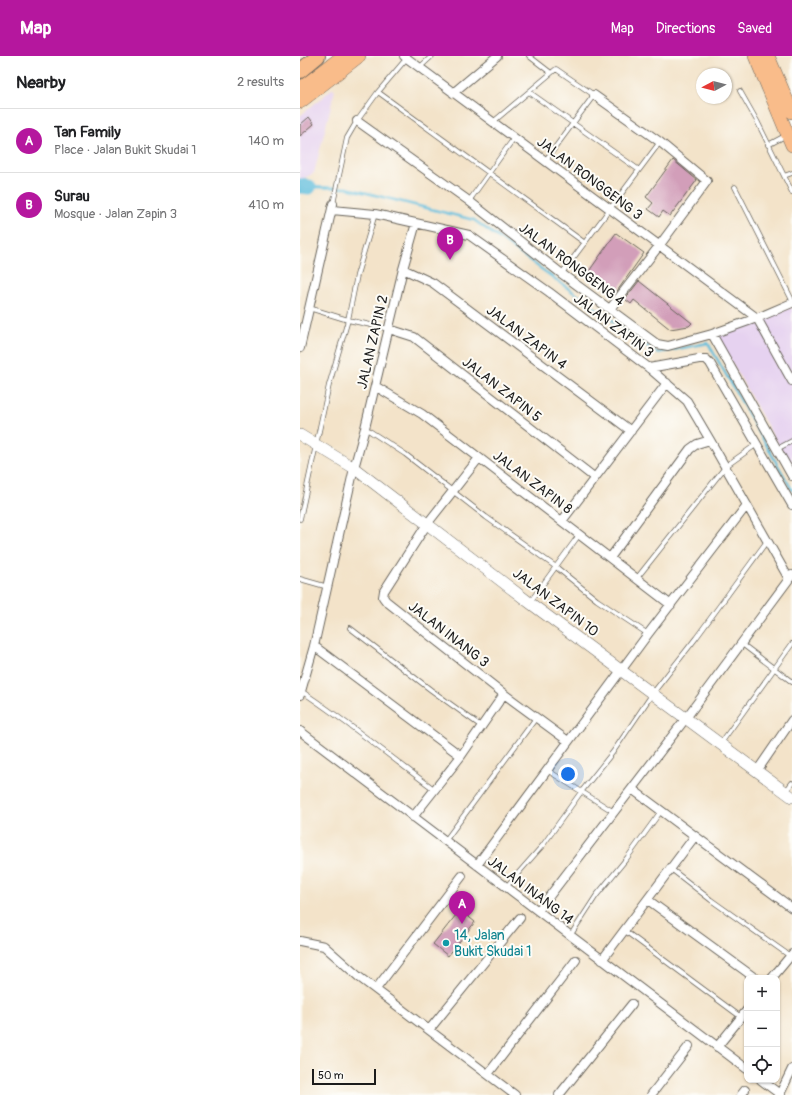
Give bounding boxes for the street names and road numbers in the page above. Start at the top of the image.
street label: JALAN RONGGENG 3 [534,133,646,224]
street label: JALAN RONGGENG 4 [516,219,628,310]
street label: JALAN ZAPIN 3 [570,290,657,361]
street label: JALAN ZAPIN 2 [353,293,392,391]
street label: JALAN ZAPIN 4 [483,302,570,373]
street label: JALAN ZAPIN 5 [459,353,545,426]
street label: JALAN ZAPIN 8 [490,447,576,518]
street label: JALAN ZAPIN 10 [509,565,602,640]
street label: JALAN INANG 3 [405,598,492,671]
street label: JALAN INANG 14 [484,853,577,928]

